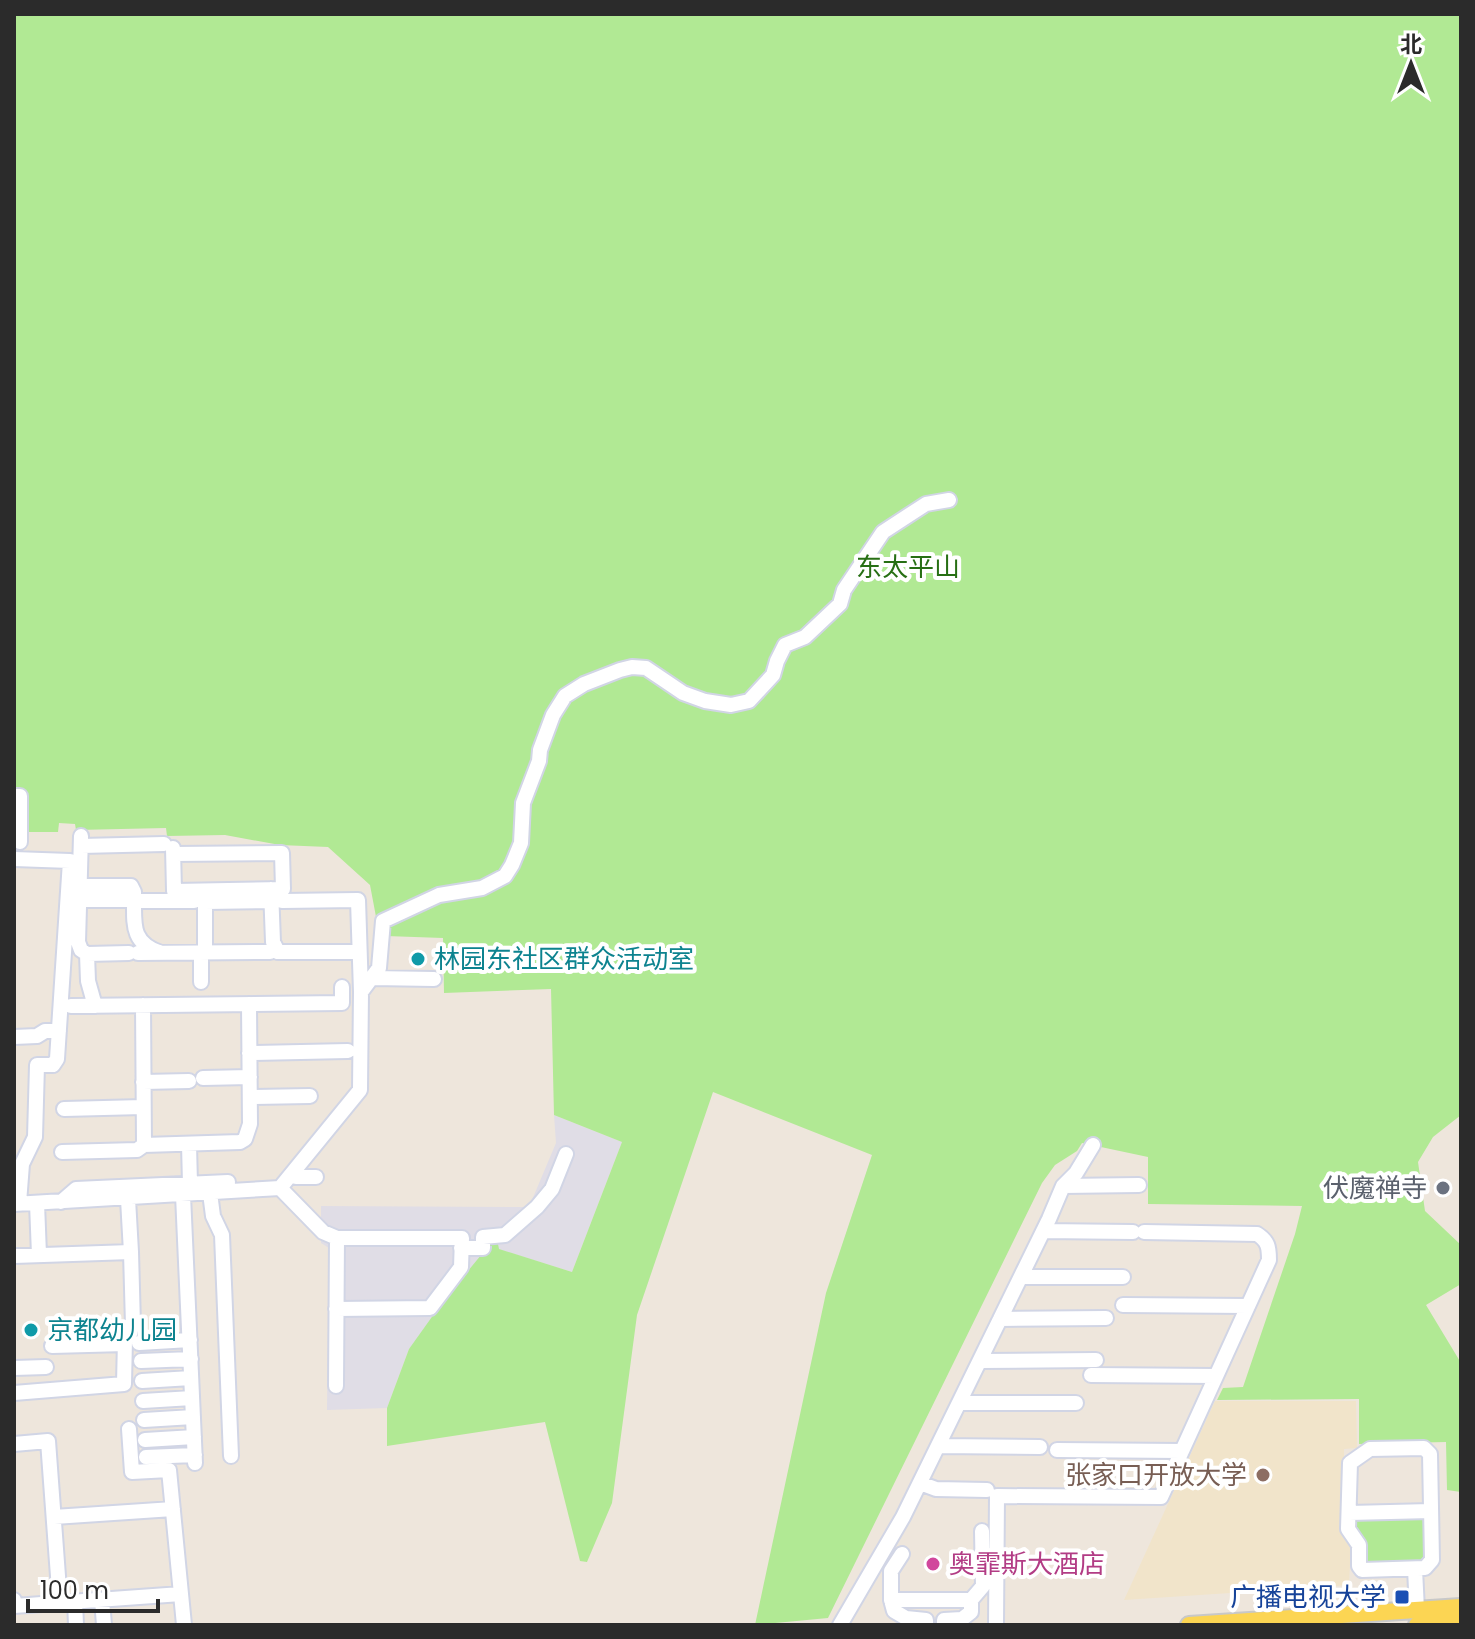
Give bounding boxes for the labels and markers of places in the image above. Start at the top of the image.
place label: 林园东社区群众活动室 [434,941,694,977]
marker: 林园东社区群众活动室 [409,950,427,968]
place label: 伏魔禅寺 [1323,1170,1427,1206]
marker: 伏魔禅寺 [1434,1179,1452,1197]
place label: 京都幼儿园 [47,1312,177,1348]
marker: 京都幼儿园 [22,1321,40,1339]
place label: 张家口开放大学 [1065,1457,1247,1493]
marker: 张家口开放大学 [1254,1466,1272,1484]
place label: 奥霏斯大酒店 [949,1546,1105,1582]
marker: 奥霏斯大酒店 [924,1555,942,1573]
place label: 广播电视大学 [1230,1579,1386,1615]
marker: 广播电视大学 [1393,1588,1411,1606]

